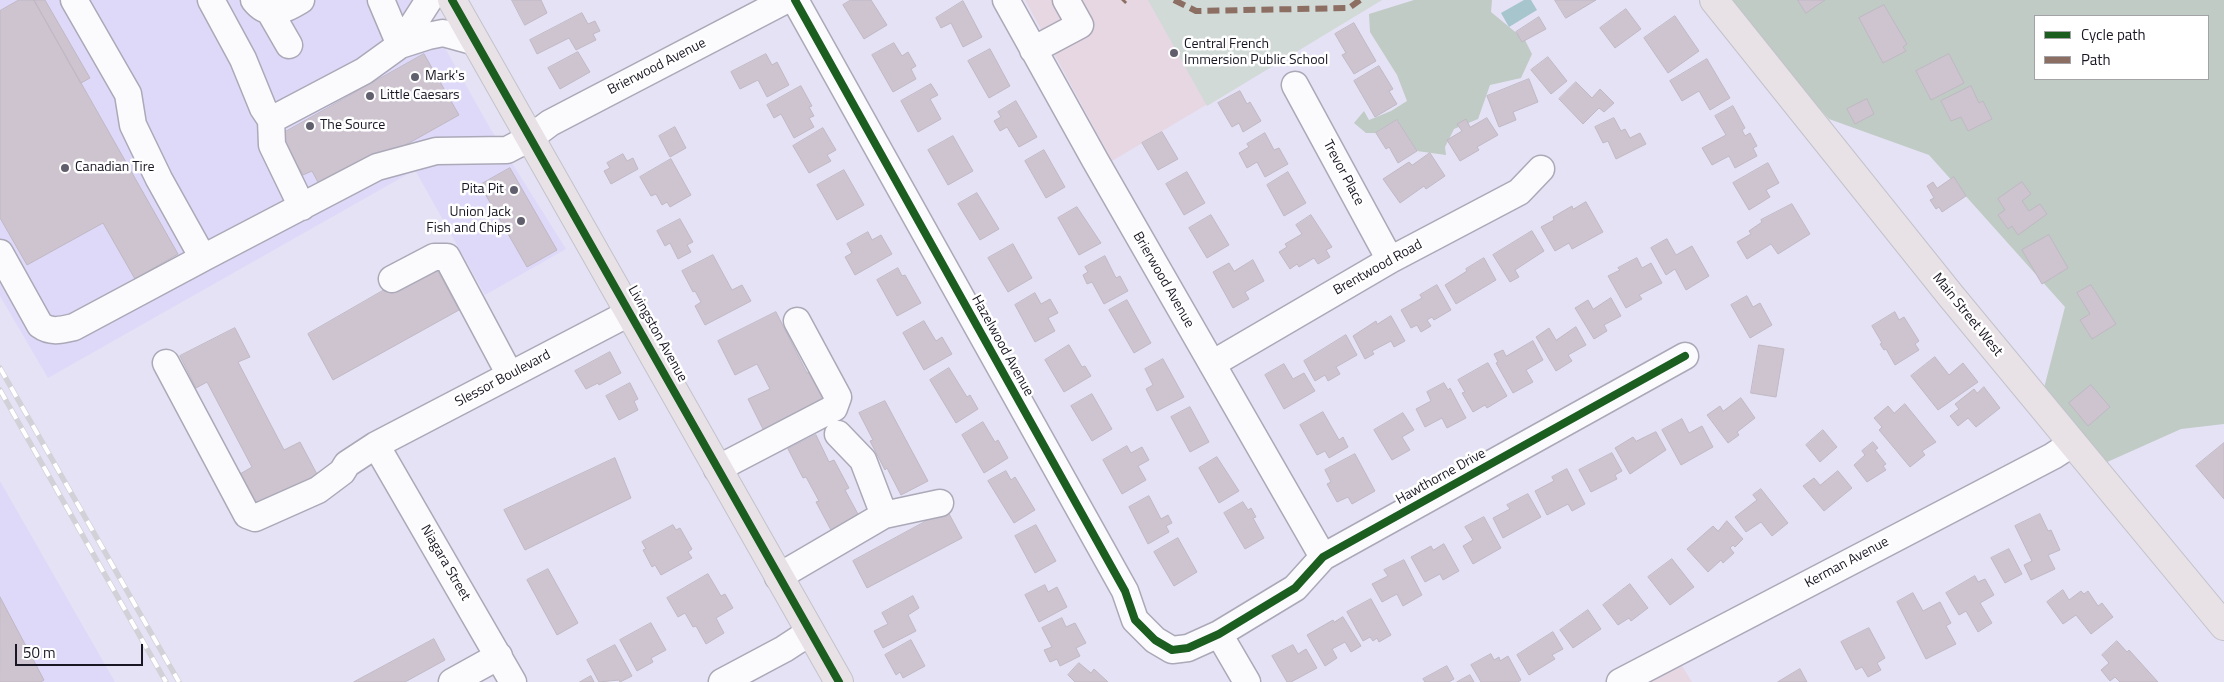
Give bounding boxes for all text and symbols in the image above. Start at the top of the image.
legend [2034,15,2209,80]
text: Cycle path [2081,23,2146,46]
street label: Brierwood Avenue [605,35,709,99]
place label: Central French Immersion Public School [1184,37,1328,70]
marker: Central French Immersion Public School [1168,47,1180,59]
text: Path [2081,48,2111,71]
place label: Mark's [425,69,465,85]
marker: Mark's [409,71,421,83]
place label: Little Caesars [380,88,460,104]
marker: Little Caesars [364,90,376,102]
place label: The Source [320,118,385,134]
marker: The Source [304,120,316,132]
street label: Trevor Place [1319,138,1367,208]
place label: Canadian Tire [75,160,154,176]
marker: Canadian Tire [59,162,71,174]
place label: Pita Pit [461,182,504,198]
marker: Pita Pit [508,184,520,196]
place label: Union Jack Fish and Chips [426,205,511,238]
marker: Union Jack Fish and Chips [515,215,527,227]
street label: Brierwood Avenue [1129,229,1197,331]
street label: Brentwood Road [1331,237,1425,299]
street label: Main Street West [1928,270,2006,360]
street label: Livingston Avenue [624,283,690,385]
street label: Hazelwood Avenue [967,293,1037,399]
street label: Slessor Boulevard [452,347,554,411]
street label: Hawthorne Drive [1393,445,1489,509]
street label: Niagara Street [417,522,473,604]
street label: Kerman Avenue [1802,534,1892,592]
scale bar [18,634,145,666]
text: 50 m [23,641,56,664]

